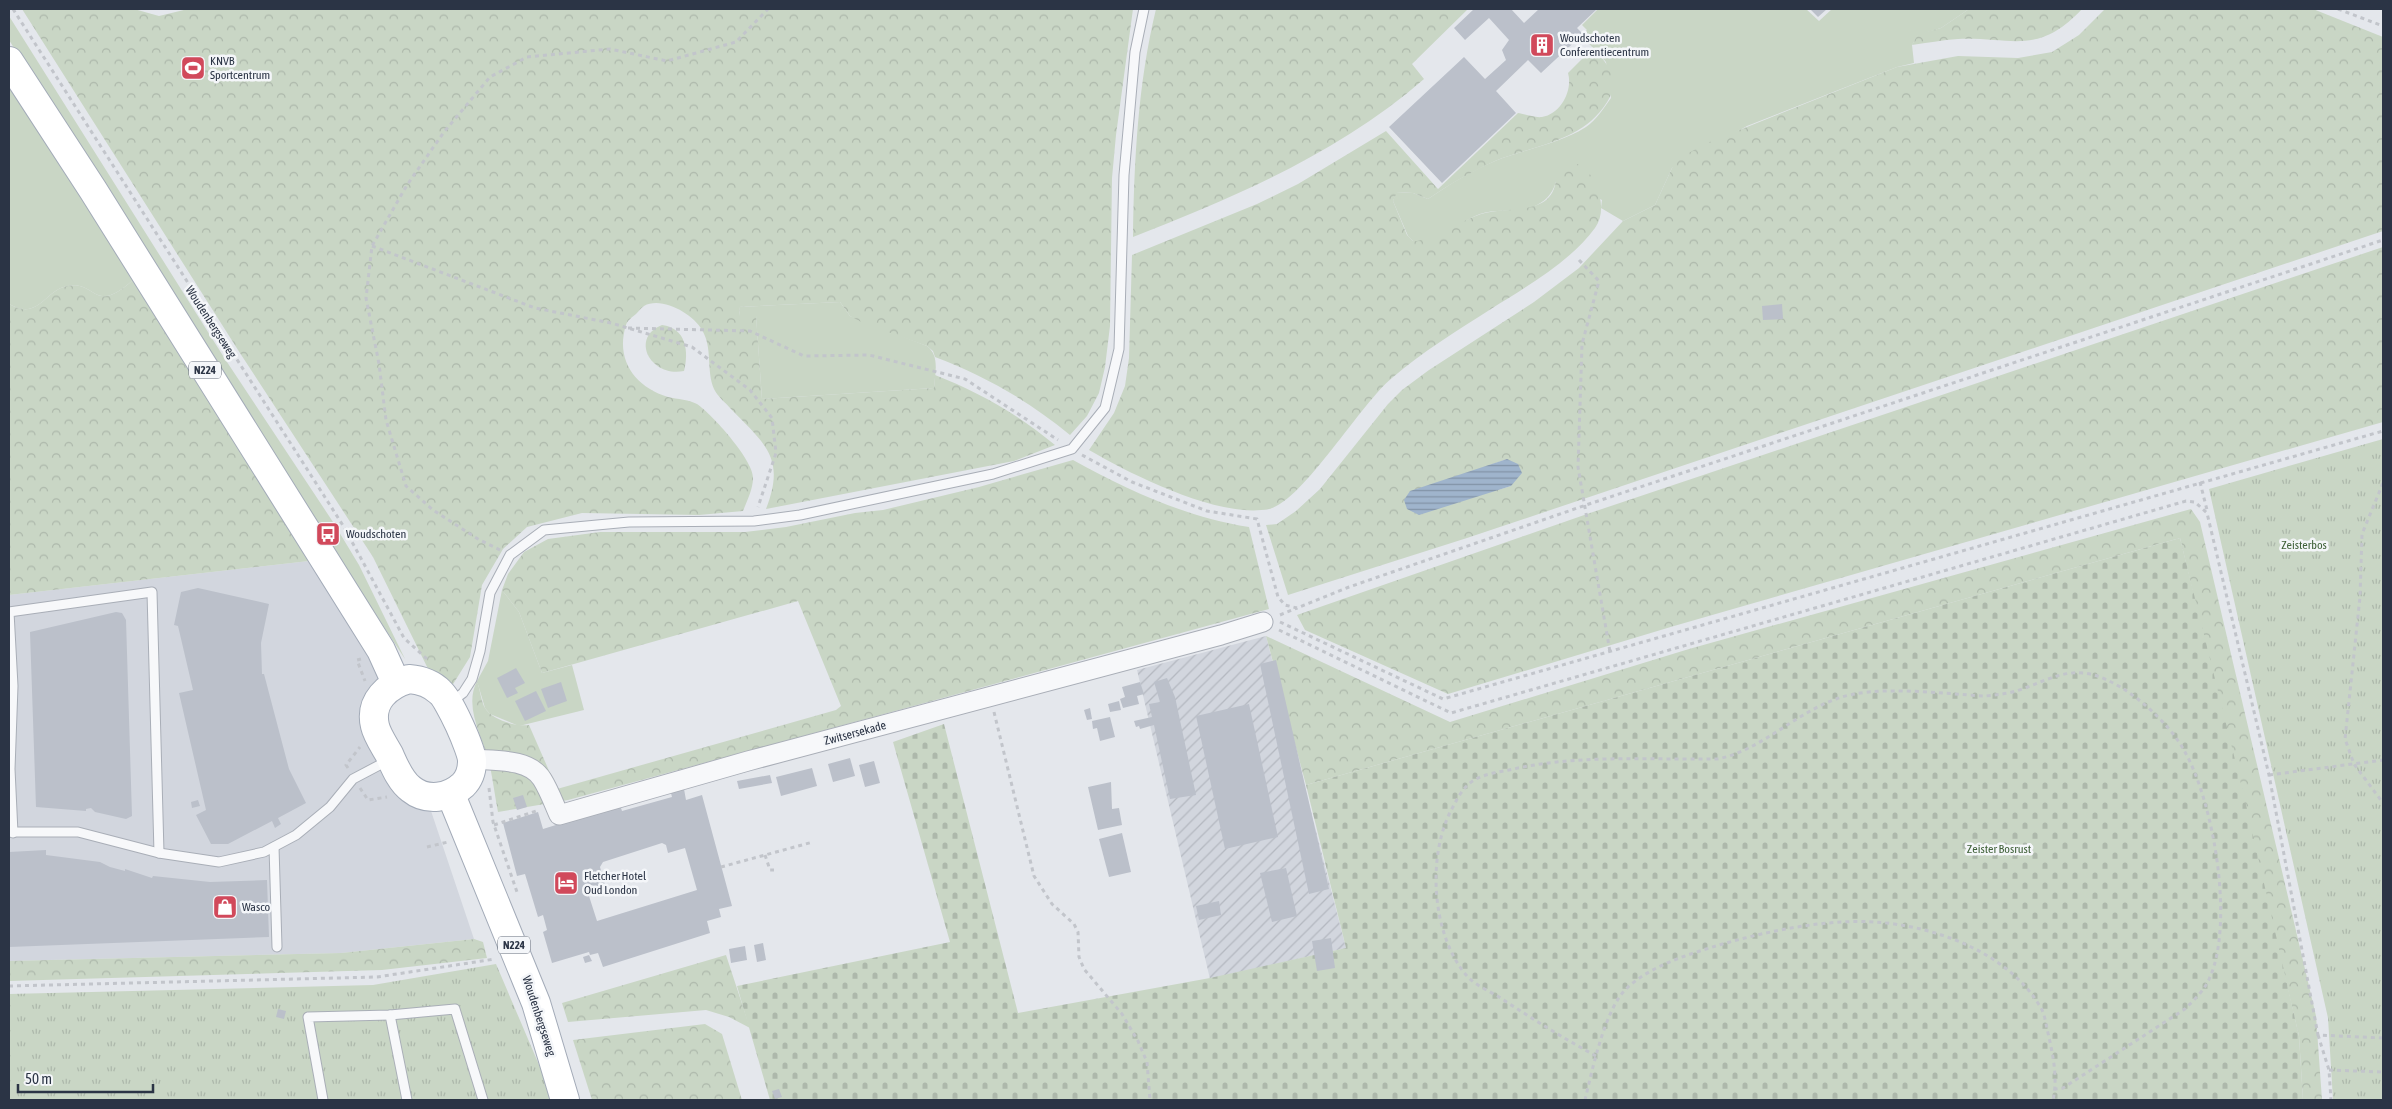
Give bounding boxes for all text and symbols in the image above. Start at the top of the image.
place label: Woudschoten Conferentiecentrum [1560,31,1649,59]
building icon: Woudschoten Conferentiecentrum [1529,32,1555,58]
place label: KNVB Sportcentrum [210,54,270,82]
sports icon: KNVB Sportcentrum [180,55,206,81]
street label: Woudenbergseweg [182,283,240,361]
road number: N224 [189,362,221,378]
bus stop icon: Woudschoten [315,521,341,547]
place label: Woudschoten [346,527,406,541]
park label: Zeisterbos [2281,538,2327,552]
street label: Zwitsersekade [822,718,888,748]
park label: Zeister Bosrust [1967,842,2032,856]
place label: Fletcher Hotel Oud London [584,869,647,897]
hotel icon: Fletcher Hotel Oud London [553,870,579,896]
shop icon: Wasco [212,894,238,920]
place label: Wasco [242,900,271,914]
road number: N224 [498,936,530,954]
street label: Woudenbergseweg [519,974,559,1059]
scale bar [18,1062,152,1094]
text: 50 m [25,1070,52,1087]

